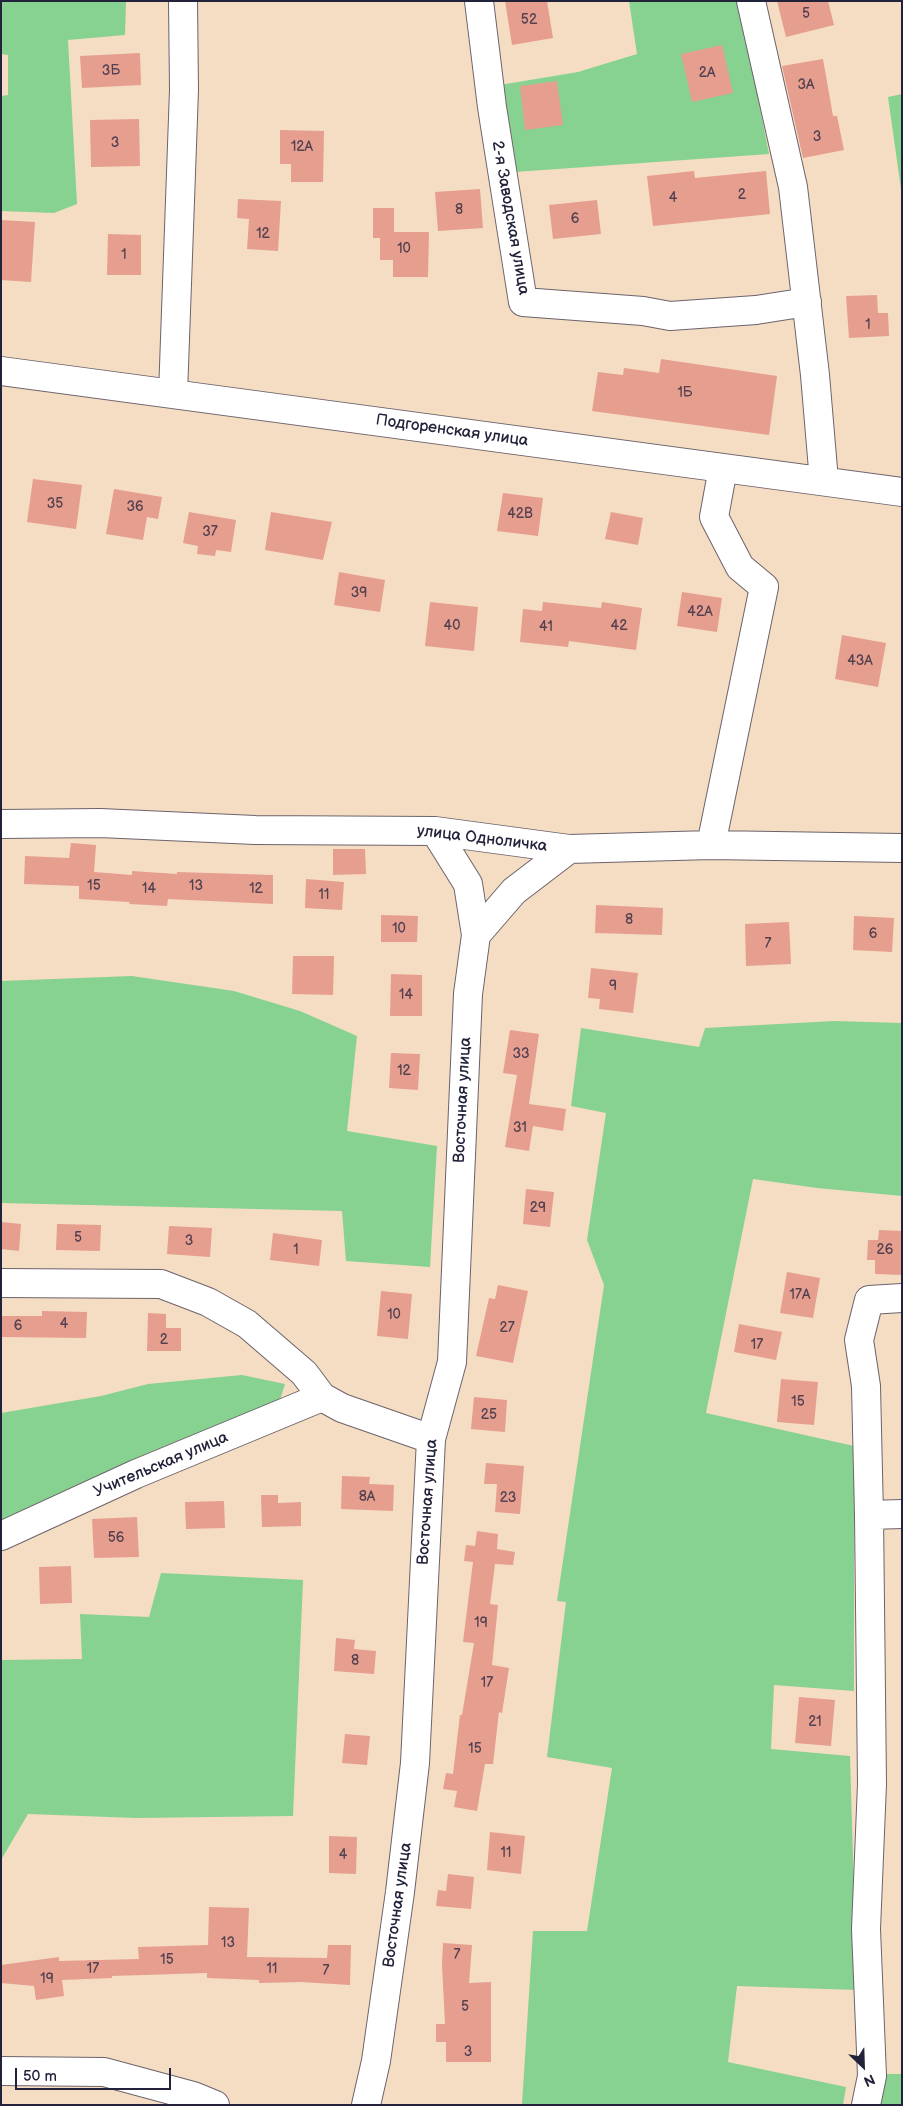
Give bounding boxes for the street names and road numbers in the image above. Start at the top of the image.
street label: 2-я Заводская улица [487,139,533,297]
street label: Подгоренская улица [374,411,530,451]
street label: улица Одноличка [416,821,548,857]
street label: Восточная улица [450,1037,476,1163]
street label: Учительская улица [91,1428,231,1502]
street label: Восточная улица [414,1438,442,1566]
street label: Восточная улица [380,1841,416,1969]

